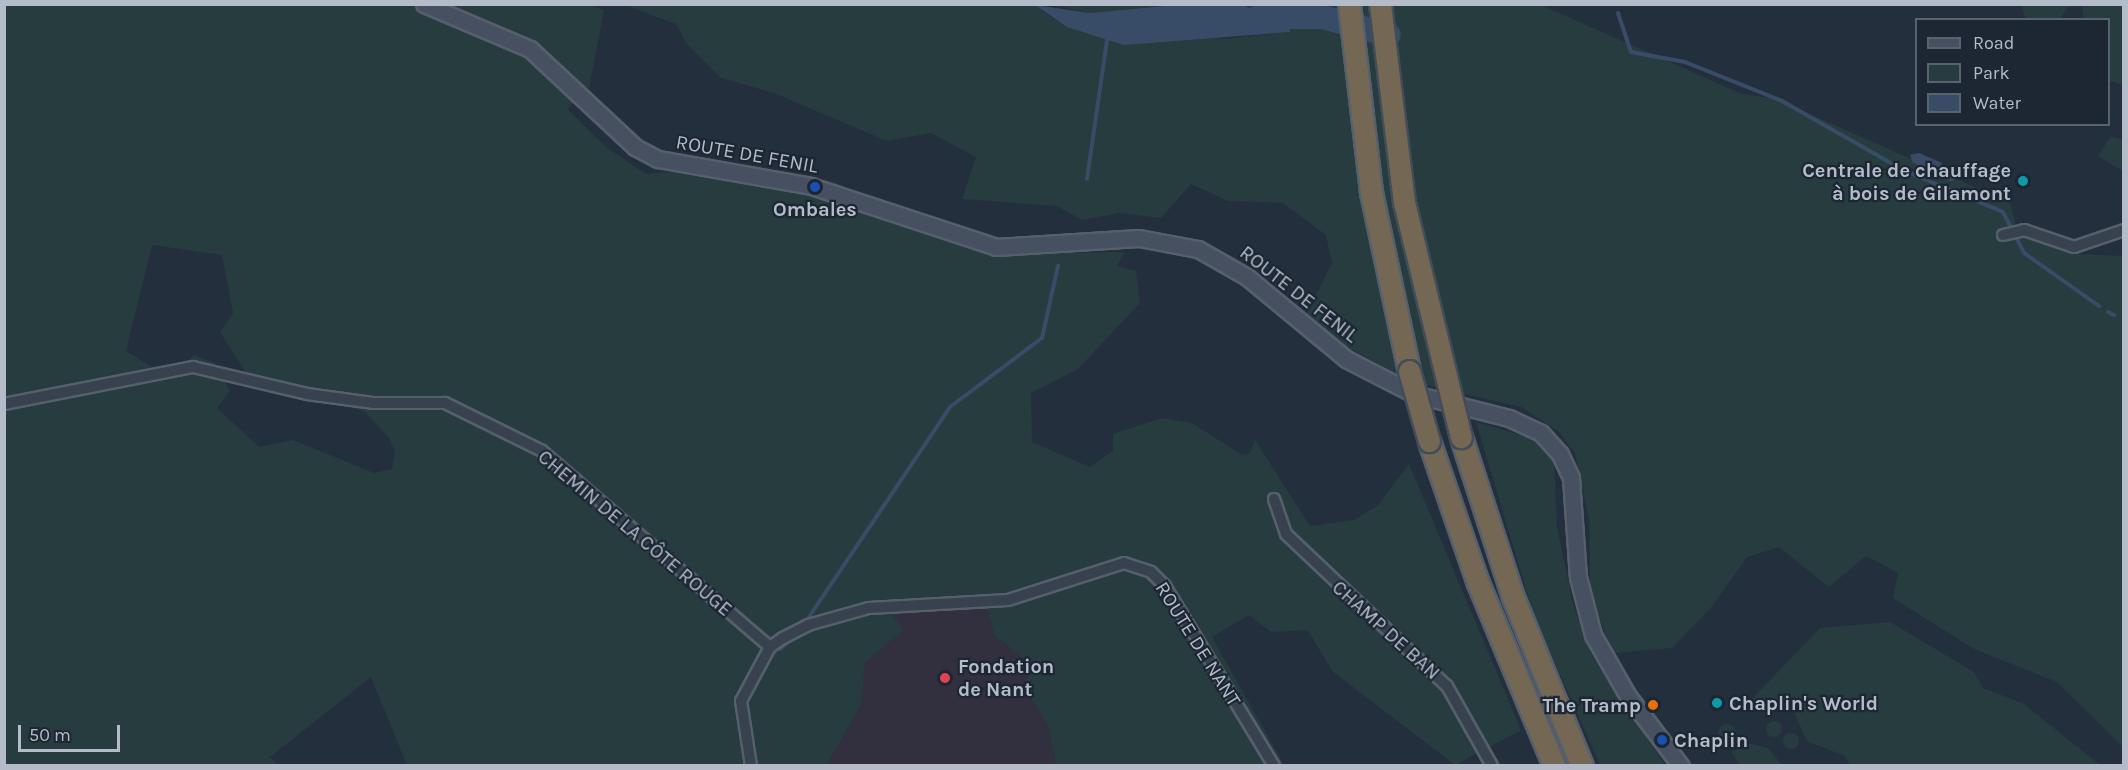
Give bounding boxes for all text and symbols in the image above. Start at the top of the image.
legend [1915,18,2110,126]
text: Road [1973,32,2014,54]
text: Park [1973,62,2010,84]
text: Water [1973,92,2021,114]
street label: ROUTE DE FENIL [674,130,820,178]
place label: Centrale de chauffage à bois de Gilamont [1802,158,2011,205]
marker: Centrale de chauffage à bois de Gilamont [2016,174,2030,188]
marker: Ombales [808,180,822,194]
place label: Ombales [773,197,857,221]
street label: ROUTE DE FENIL [1235,240,1363,348]
street label: CHEMIN DE LA CÔTE ROUGE [533,445,737,621]
street label: CHAMP DE BAN [1327,575,1445,685]
street label: ROUTE DE NANT [1150,577,1246,711]
place label: Fondation de Nant [958,654,1054,701]
marker: Fondation de Nant [936,669,954,687]
place label: Chaplin's World [1729,691,1878,715]
place label: The Tramp [1543,693,1641,717]
marker: Chaplin's World [1710,696,1724,710]
marker: The Tramp [1646,698,1660,712]
scale bar [21,713,123,751]
text: 50 m [29,724,71,746]
place label: Chaplin [1674,728,1748,752]
marker: Chaplin [1655,733,1669,747]

